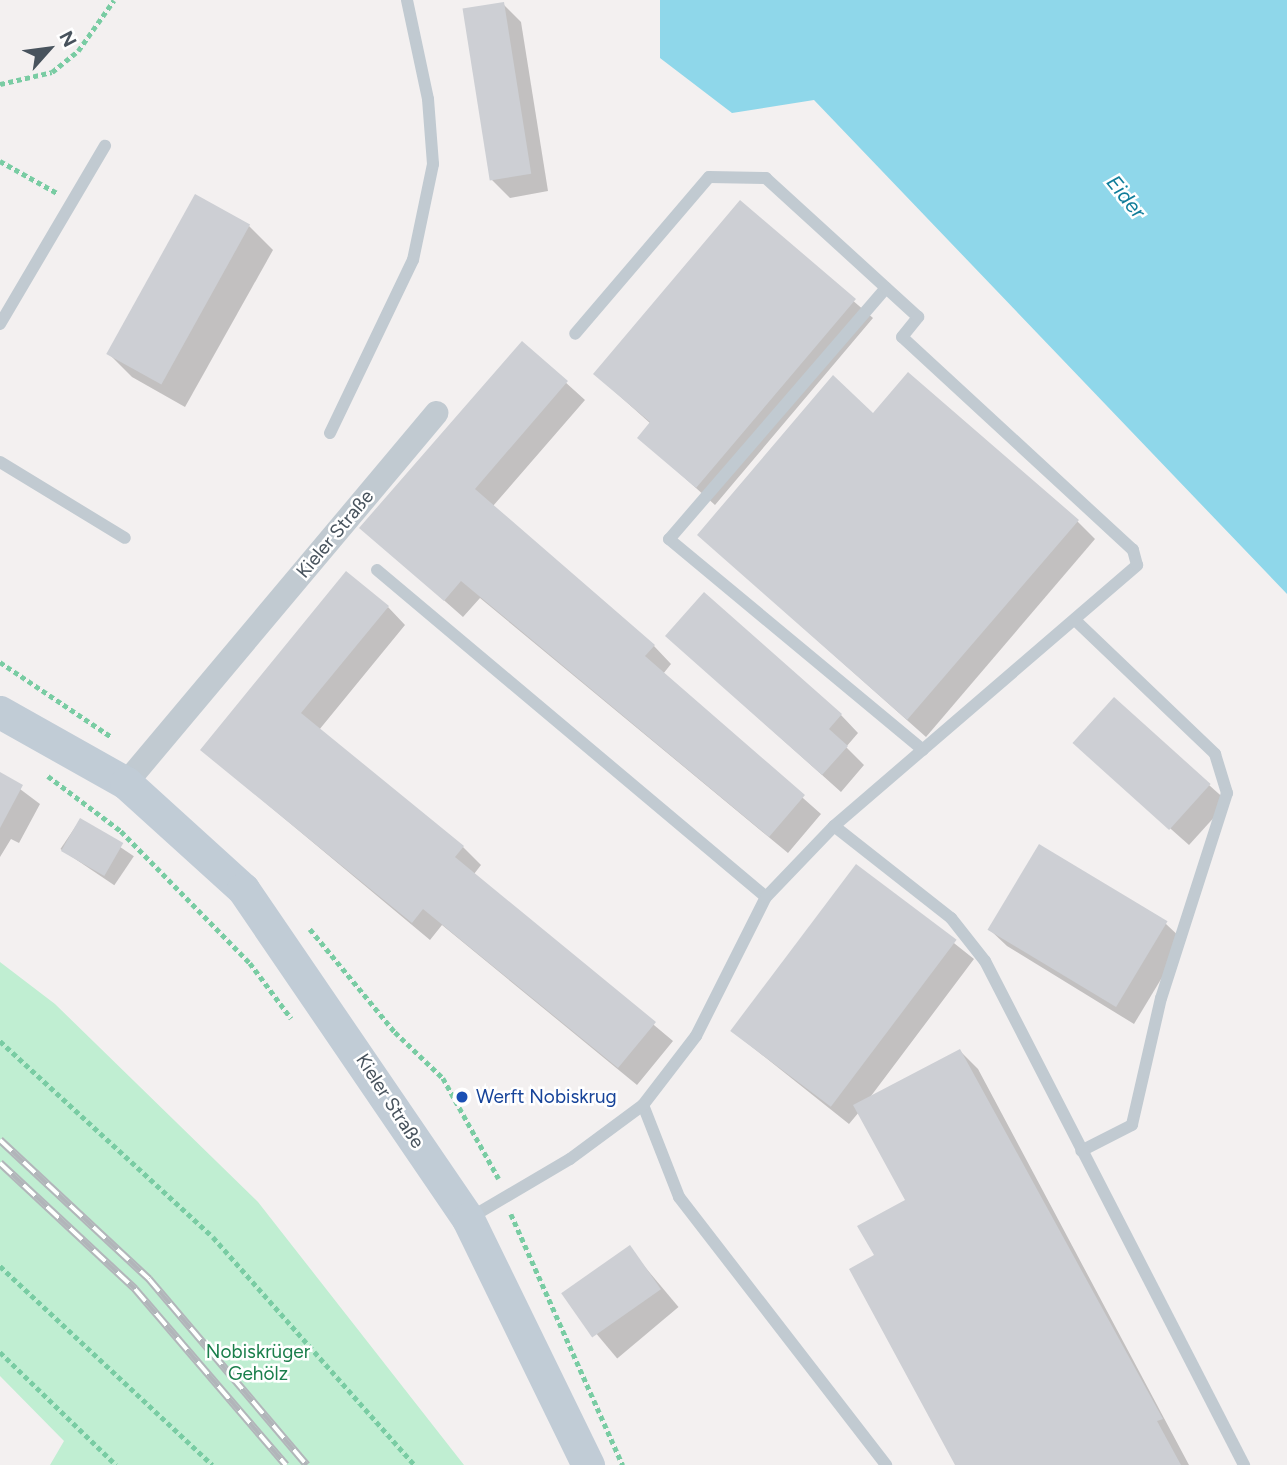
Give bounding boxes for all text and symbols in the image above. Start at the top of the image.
north arrow [14,14,84,84]
text: N [54,27,82,51]
water label: Eider [1101,170,1151,224]
street label: Kieler Straße [292,485,378,583]
street label: Kieler Straße [351,1049,429,1153]
place label: Werft Nobiskrug [476,1086,617,1108]
marker: Werft Nobiskrug [454,1089,470,1105]
park label: Nobiskrüger Gehölz [206,1341,310,1385]

